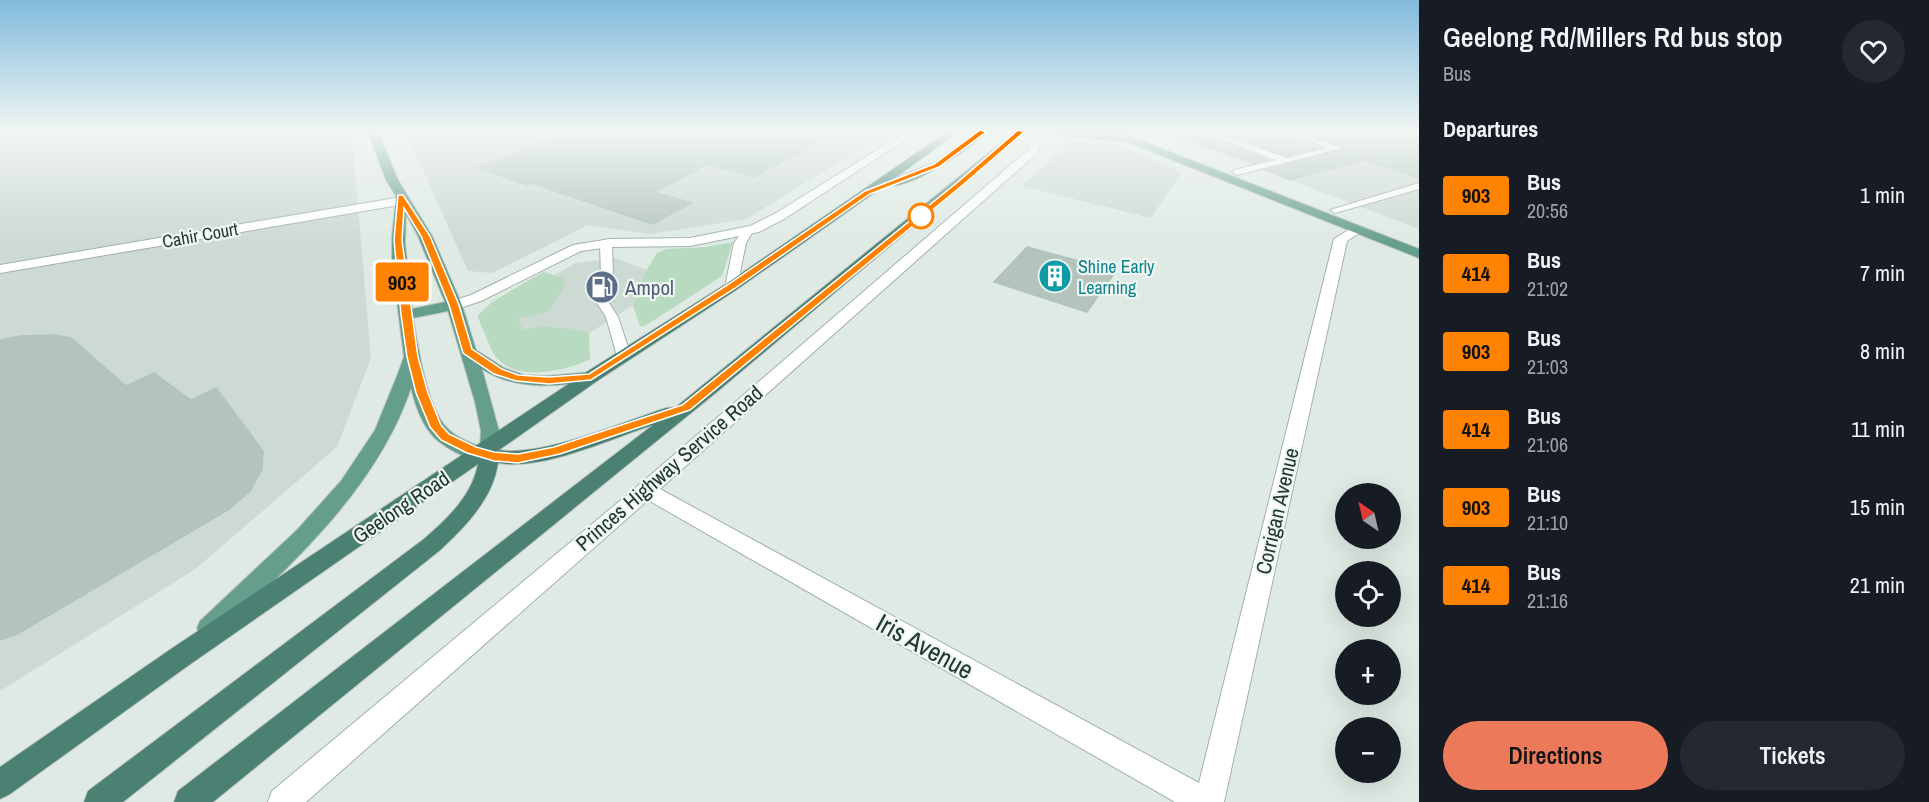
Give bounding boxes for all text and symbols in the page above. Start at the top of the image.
text: Geelong Rd/Millers Rd bus stop [1443,18,1783,56]
button: heart [1842,20,1905,83]
text: Bus [1443,60,1471,87]
text: Departures [1443,114,1538,144]
text: Bus [1527,167,1561,197]
text: 1 min [1860,180,1905,210]
text: 903 [1462,181,1490,210]
text: 20:56 [1527,197,1568,224]
unlabelled marker [908,203,934,229]
street label: Cahir Court [160,216,240,254]
text: Bus [1527,245,1561,275]
place label: Shine Early Learning [1078,254,1155,300]
building icon: Shine Early Learning [1037,258,1073,294]
text: 7 min [1860,258,1905,288]
text: 414 [1462,259,1490,288]
line badge: 903 [368,262,436,302]
text: 903 [388,268,416,297]
fuel station icon: Ampol [584,269,620,305]
place label: Ampol [624,273,674,302]
text: 21:02 [1527,275,1568,302]
text: Bus [1527,323,1561,353]
text: 8 min [1860,336,1905,366]
text: 903 [1462,337,1490,366]
text: 21:03 [1527,353,1568,380]
street label: Princes Highway Service Road [569,379,769,557]
text: Bus [1527,401,1561,431]
text: 11 min [1851,414,1905,444]
text: 414 [1462,415,1490,444]
text: 21:06 [1527,431,1568,458]
street label: Corrigan Avenue [1248,445,1306,577]
street label: Geelong Road [347,464,455,550]
text: Bus [1527,479,1561,509]
north arrow [1335,483,1401,549]
map controls [1335,483,1401,783]
text: 15 min [1850,492,1905,522]
text: 903 [1462,493,1490,522]
text: 21:10 [1527,509,1568,536]
text: Bus [1527,557,1561,587]
button: locate [1335,561,1401,627]
text: 21 min [1850,570,1905,600]
text: 414 [1462,571,1490,600]
text: 21:16 [1527,587,1568,614]
street label: Iris Avenue [870,605,980,687]
button: + [1335,639,1401,705]
button: − [1335,717,1401,783]
button: Directions [1443,721,1668,790]
button: Tickets [1680,721,1905,790]

